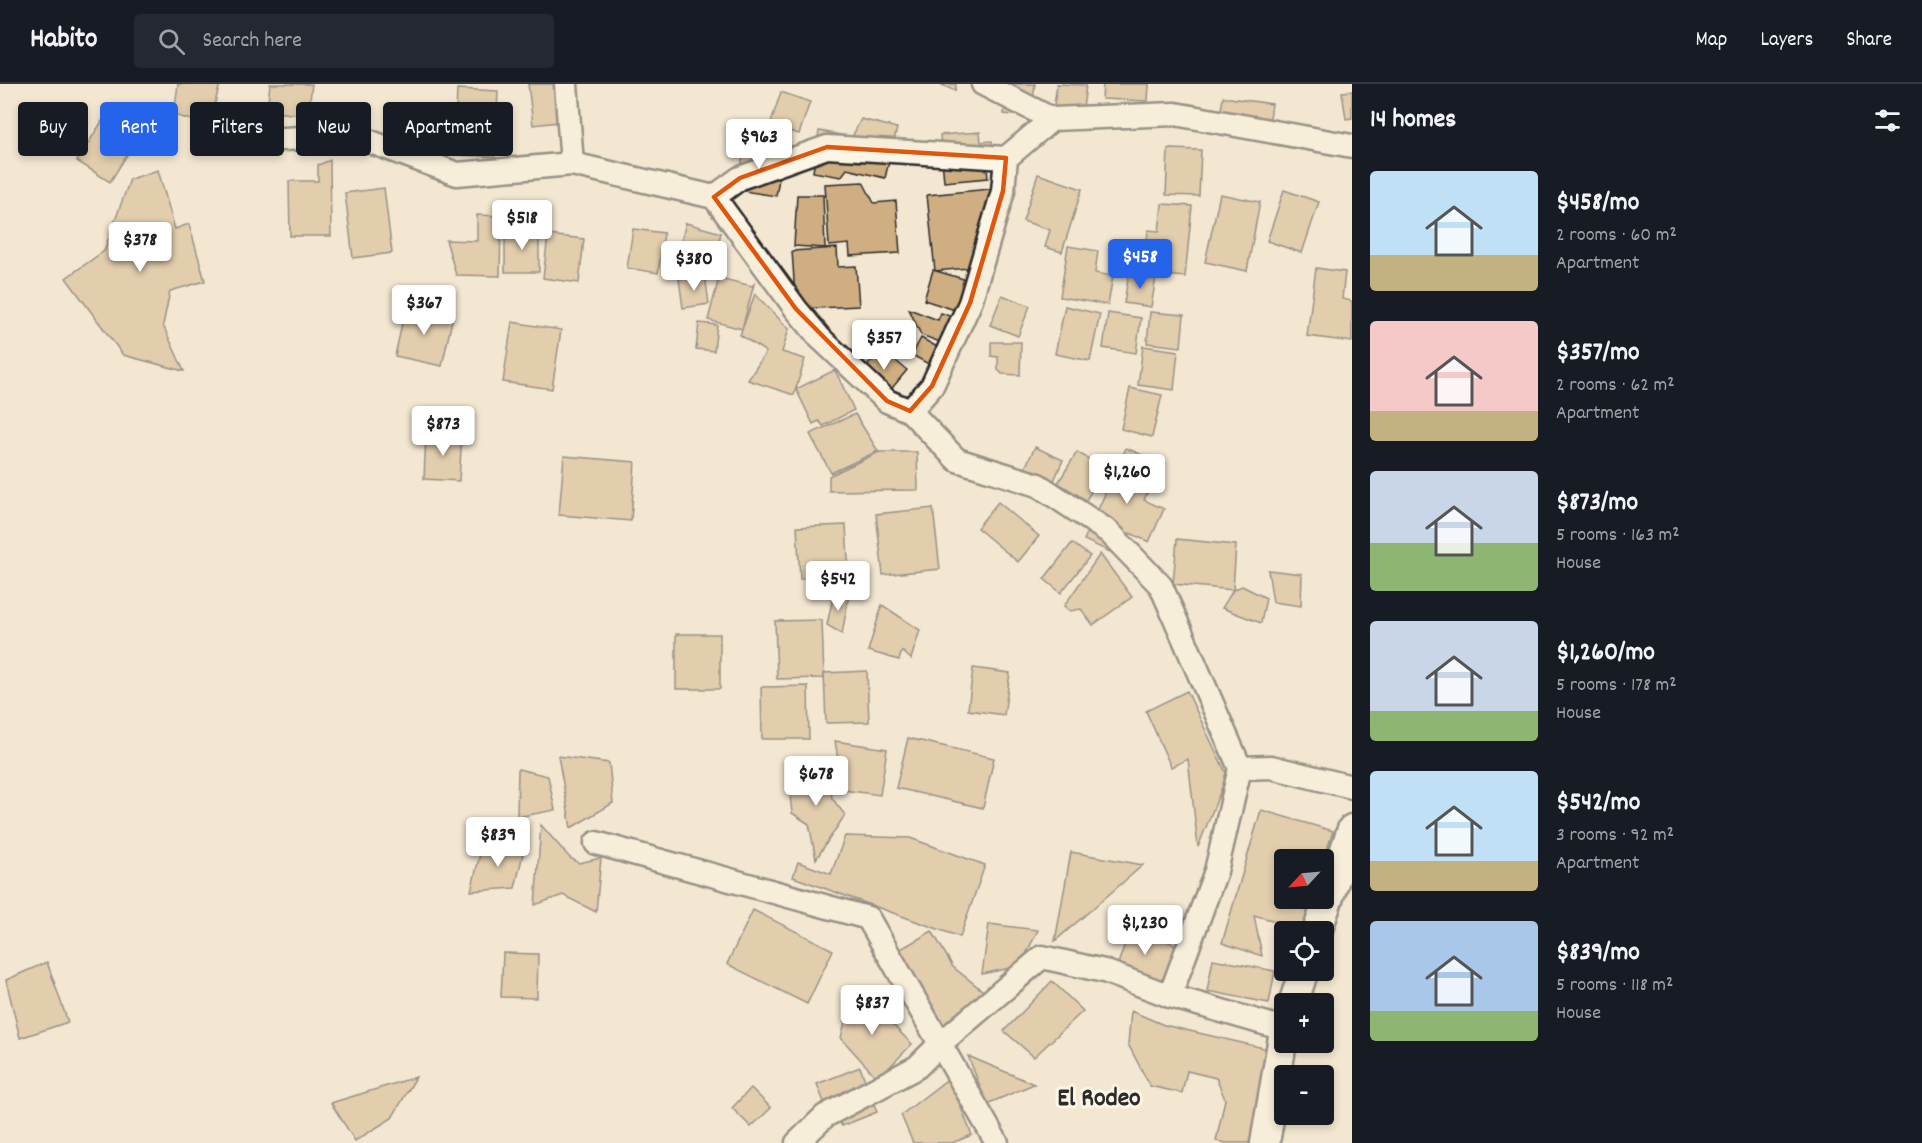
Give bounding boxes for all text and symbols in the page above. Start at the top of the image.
search box [134,14,554,68]
text: Habito [30,21,98,61]
icon: search [155,25,188,58]
text: Search here [203,26,302,57]
text: Map [1696,26,1727,56]
text: Layers [1760,26,1813,56]
text: Share [1846,26,1892,56]
chip: Buy [18,102,88,156]
chip: Rent [100,102,178,156]
chip: Filters [190,102,284,156]
chip: New [296,102,371,156]
chip: Apartment [383,102,513,156]
text: 14 homes [1370,102,1456,139]
icon: filters [1871,104,1904,137]
pin: $963 [723,119,795,170]
text: $963 [740,124,778,152]
text: $458/mo [1556,185,1639,222]
icon: home [1418,195,1490,267]
pin: $518 [486,200,558,251]
text: $518 [506,205,538,233]
pin: $378 [104,222,176,273]
text: 2 rooms · 60 m² [1556,222,1677,250]
text: $378 [123,227,157,255]
pin: $458 [1104,239,1176,290]
pin: $380 [658,241,730,292]
text: $458 [1122,244,1158,272]
text: $380 [675,246,713,274]
text: Apartment [1556,250,1639,278]
pin: $367 [388,285,460,336]
text: $367 [406,290,442,318]
pin: $357 [848,320,920,371]
text: $357 [866,325,902,353]
text: $357/mo [1556,335,1640,372]
icon: home [1418,345,1490,417]
text: 2 rooms · 62 m² [1556,372,1675,400]
text: Apartment [1556,400,1639,428]
pin: $873 [407,406,479,457]
text: $873 [426,411,460,439]
pin: $1,260 [1078,454,1176,505]
text: $1,260 [1103,459,1151,487]
text: $873/mo [1556,485,1638,522]
icon: home [1418,495,1490,567]
text: 5 rooms · 163 m² [1556,522,1680,550]
text: House [1556,550,1601,578]
pin: $542 [802,561,874,612]
text: $542 [820,566,856,594]
text: $1,260/mo [1556,635,1655,672]
icon: home [1418,645,1490,717]
text: 5 rooms · 178 m² [1556,672,1677,700]
text: House [1556,700,1601,728]
pin: $678 [780,756,852,807]
text: $678 [798,761,834,789]
text: $542/mo [1556,785,1640,822]
icon: home [1418,795,1490,867]
pin: $839 [462,817,534,868]
text: $839 [480,822,516,850]
text: 3 rooms · 92 m² [1556,822,1674,850]
north arrow [1274,849,1334,909]
map controls [1274,849,1334,1125]
text: Apartment [1556,850,1639,878]
pin: $1,230 [1096,905,1194,956]
text: $1,230 [1122,910,1168,938]
button: locate [1274,921,1334,981]
text: $839/mo [1556,935,1640,972]
icon: home [1418,945,1490,1017]
text: 5 rooms · 118 m² [1556,972,1673,1000]
pin: $837 [836,985,908,1036]
text: $837 [855,990,889,1018]
button: + [1274,993,1334,1053]
text: House [1556,1000,1601,1028]
button: − [1274,1065,1334,1125]
district label: El Rodeo [1057,1081,1141,1118]

